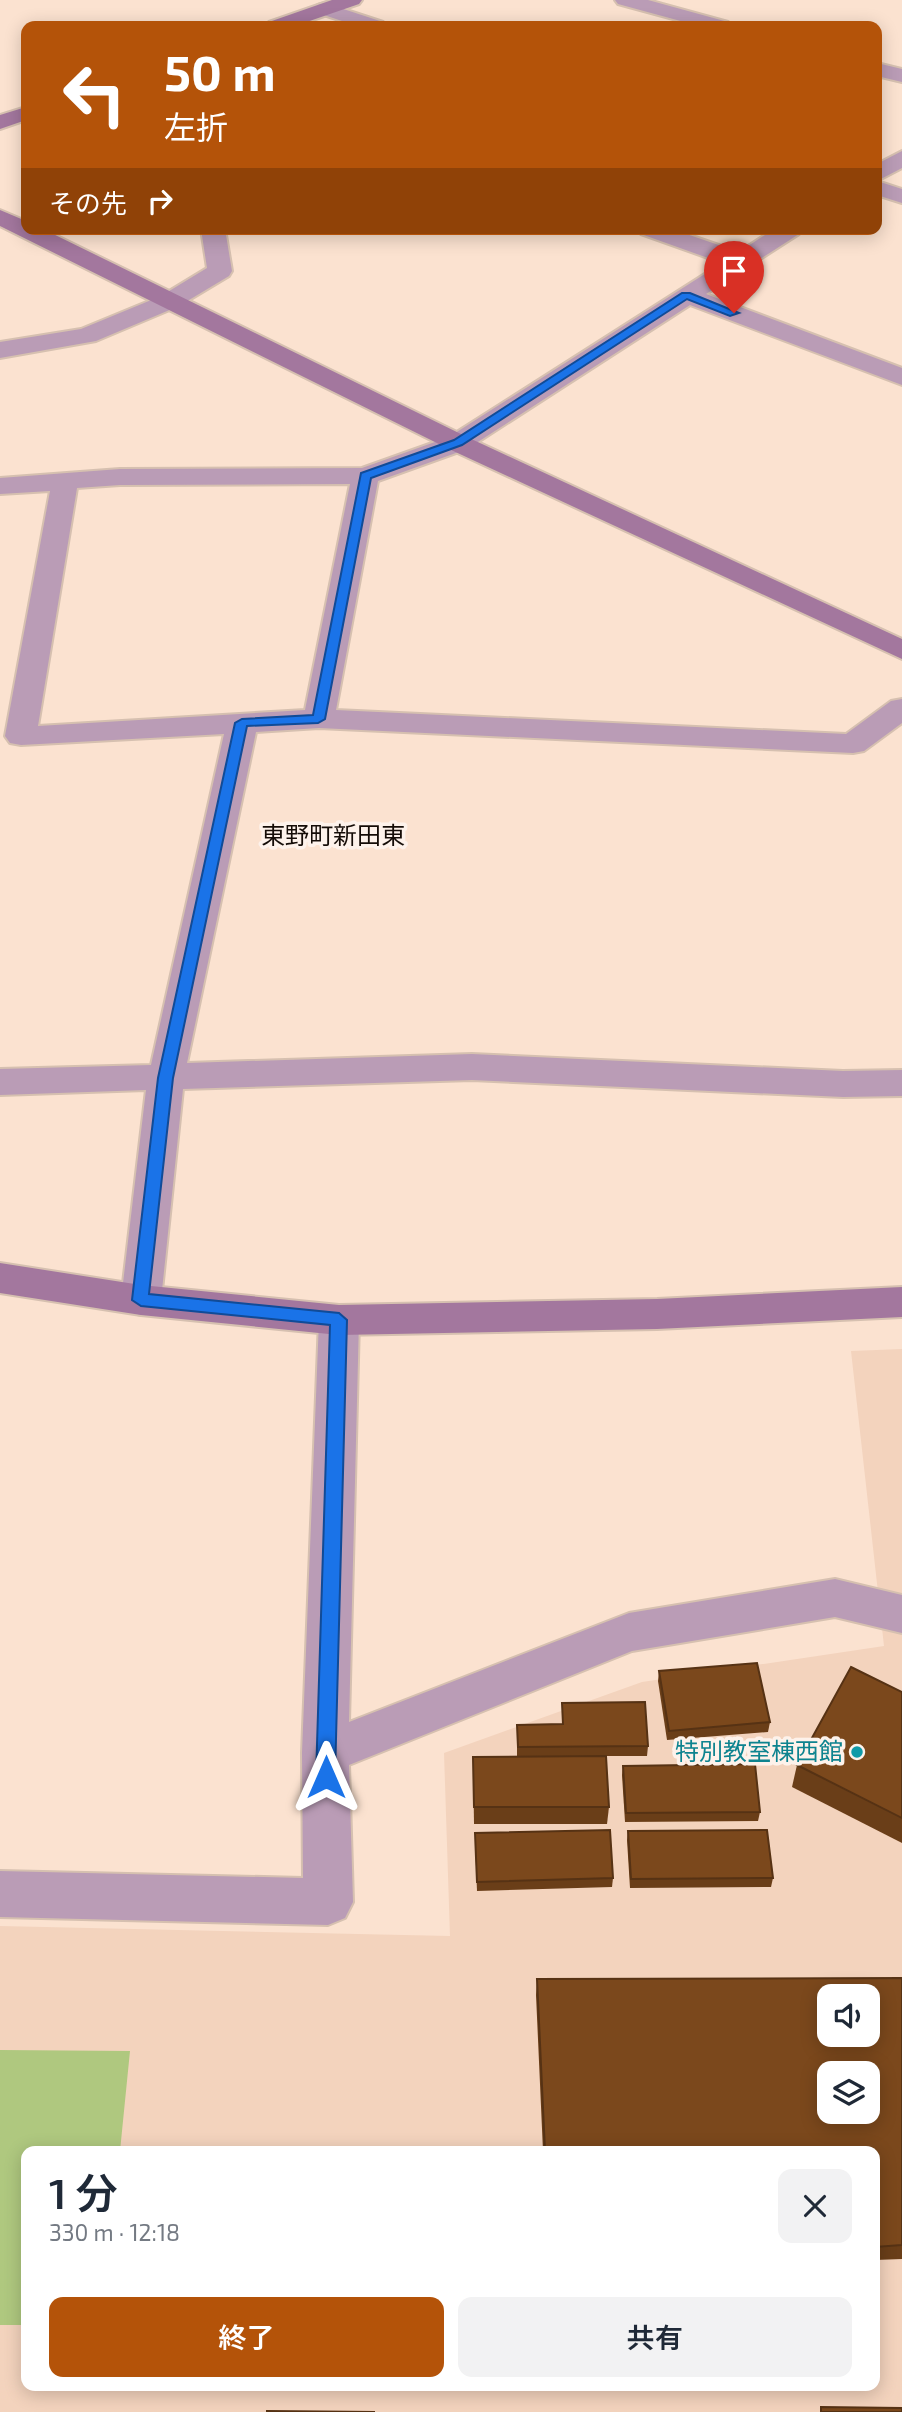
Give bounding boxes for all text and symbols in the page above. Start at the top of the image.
text: 50 m [164,42,276,101]
icon: left [49,49,140,140]
text: 左折 [164,107,228,145]
icon: right [141,182,179,220]
text: その先 [49,187,127,218]
pin [704,241,764,313]
icon: arrive [715,252,753,290]
district label: 東野町新田東 [261,820,405,849]
place label: 特別教室棟西館 [675,1736,843,1765]
position arrow [289,1740,363,1814]
marker: 特別教室棟西館 [849,1744,865,1760]
map controls [817,1984,880,2124]
button: sound [817,1984,880,2047]
button: layers [817,2061,880,2124]
text: 1 分 [49,2167,118,2217]
button: close [778,2169,852,2243]
text: 330 m · 12:18 [49,2218,180,2246]
button: 終了 [49,2297,444,2377]
button: 共有 [458,2297,852,2377]

